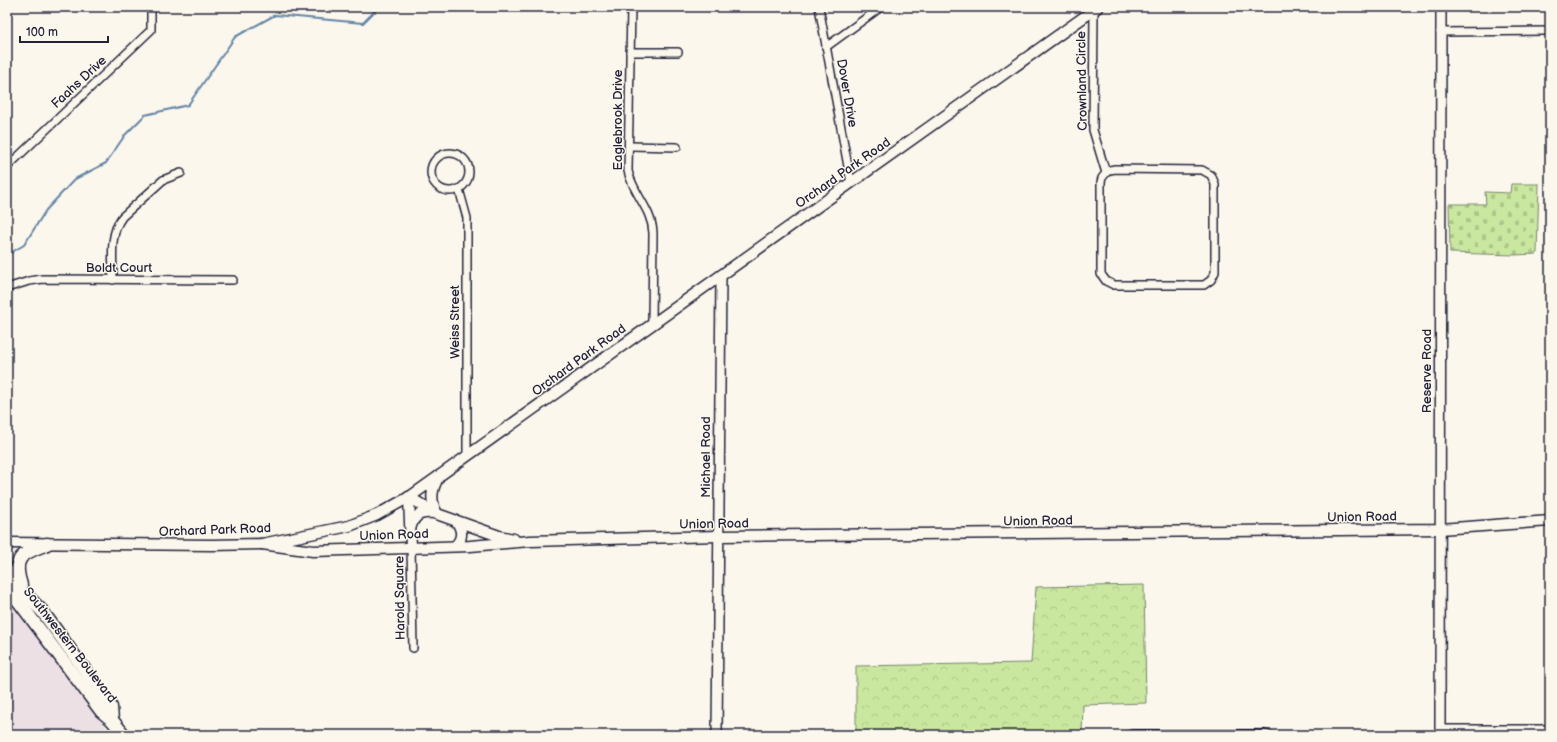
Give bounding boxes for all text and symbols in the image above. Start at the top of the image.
scale bar [20,18,108,44]
text: 100 m [26,25,58,40]
street label: Crownland Circle [1073,31,1091,131]
street label: Faahs Drive [48,52,110,112]
street label: Dover Drive [833,58,861,129]
street label: Eaglebrook Drive [610,69,626,170]
street label: Orchard Park Road [792,134,894,212]
street label: Boldt Court [86,260,152,276]
street label: Weiss Street [447,285,463,359]
street label: Orchard Park Road [529,321,629,399]
street label: Reserve Road [1419,329,1435,413]
street label: Michael Road [698,416,714,498]
street label: Union Road [1327,508,1397,526]
street label: Union Road [1003,512,1073,530]
street label: Union Road [679,515,749,533]
street label: Orchard Park Road [159,520,271,540]
street label: Union Road [359,526,429,544]
street label: Harold Square [391,555,409,640]
street label: Southwestern Boulevard [20,584,120,706]

